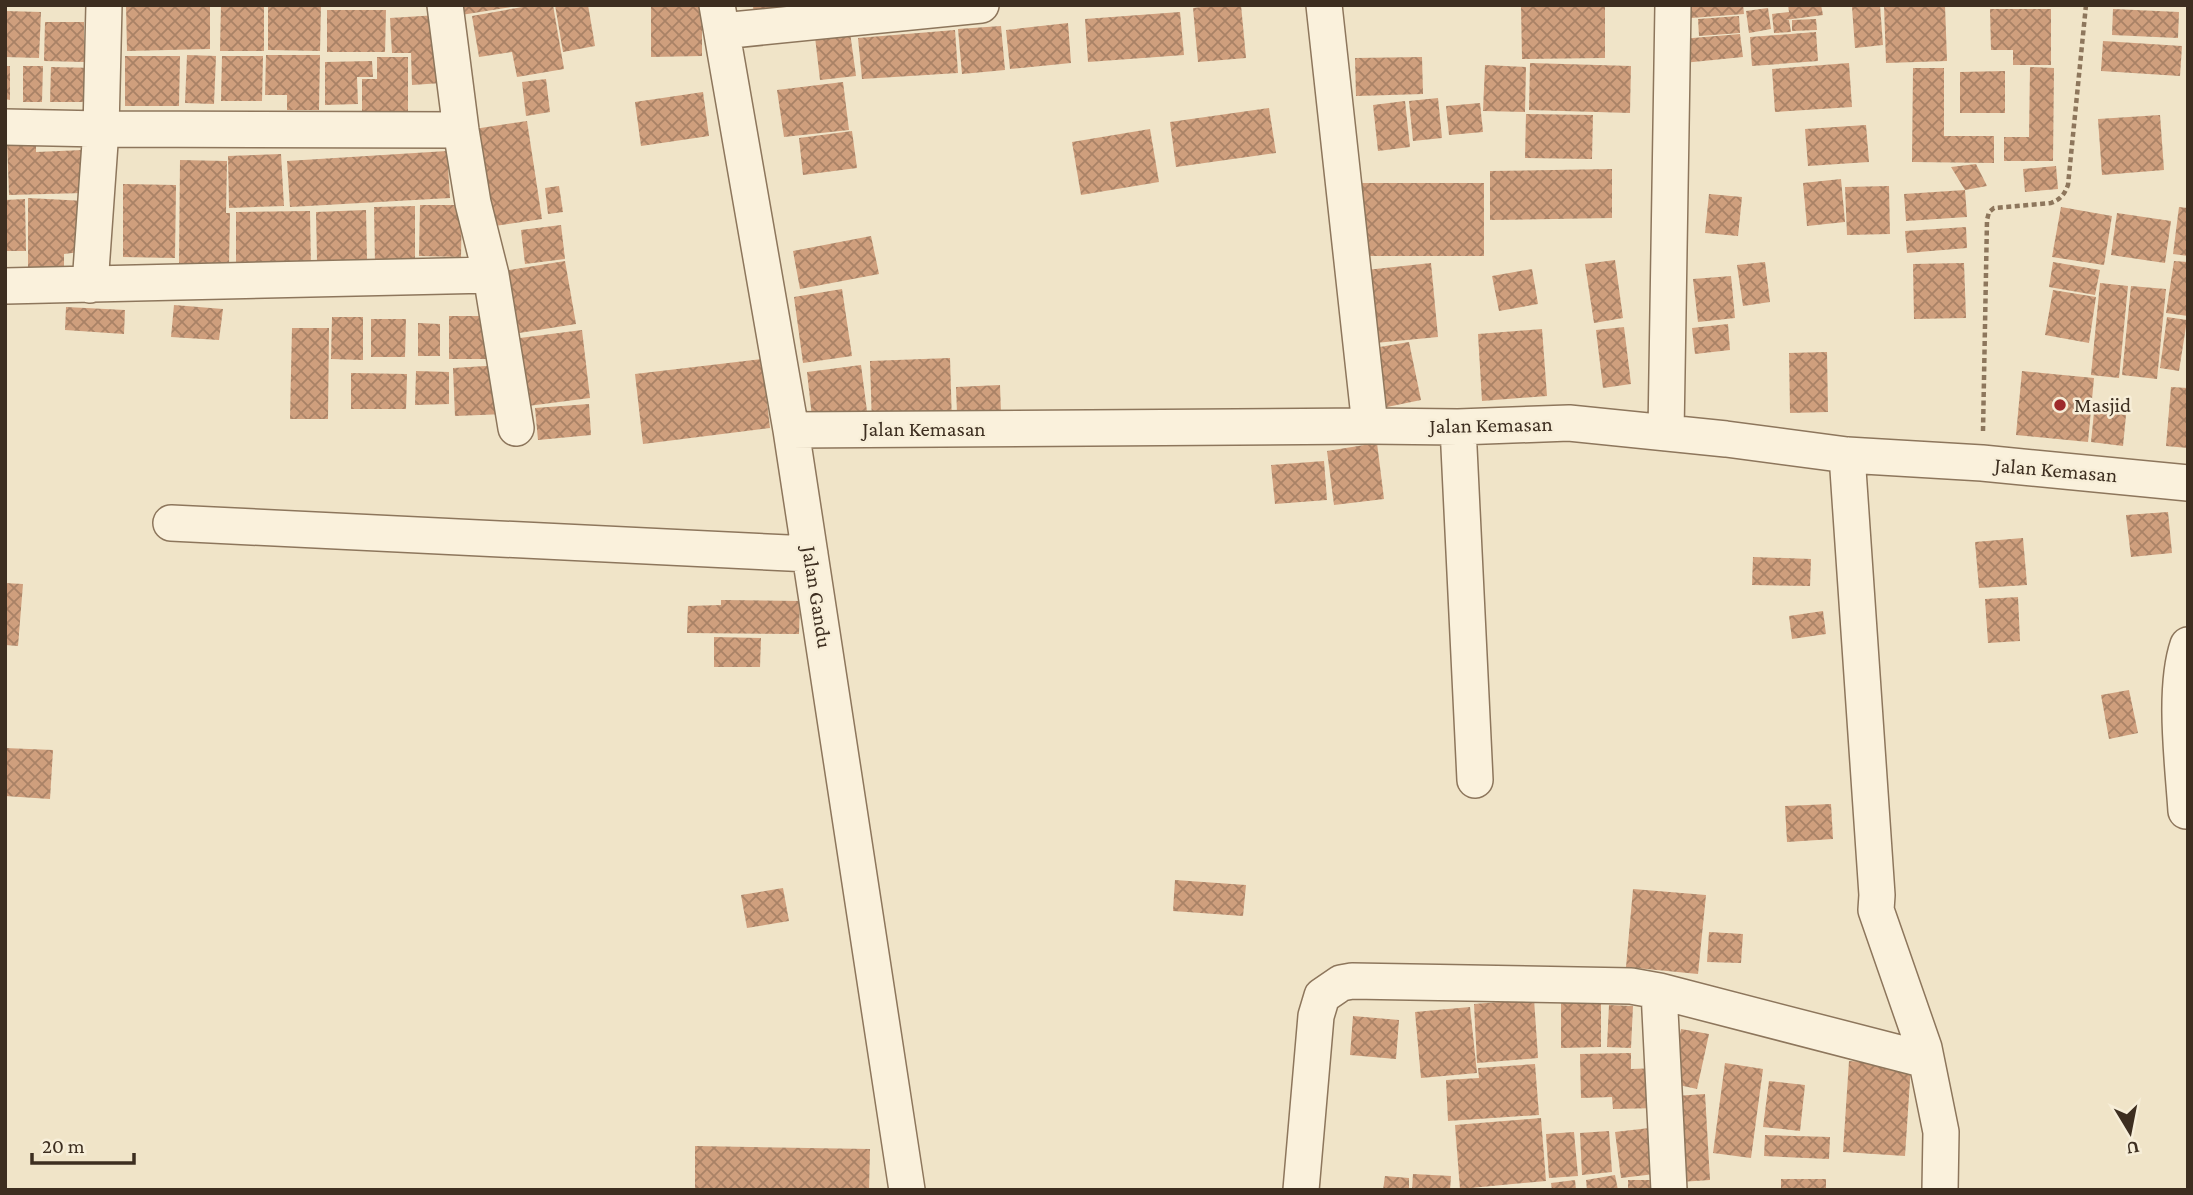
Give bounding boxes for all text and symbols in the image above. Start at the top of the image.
place label: Masjid [2074,393,2131,417]
marker: Masjid [2052,397,2068,413]
street label: Jalan Kemasan [1427,412,1553,438]
street label: Jalan Kemasan [860,417,986,441]
street label: Jalan Kemasan [1992,452,2118,487]
street label: Jalan Gandu [797,542,837,650]
north arrow [2095,1097,2165,1167]
scale bar [32,1122,133,1166]
text: 20 m [42,1134,85,1158]
text: U [2125,1137,2141,1160]

